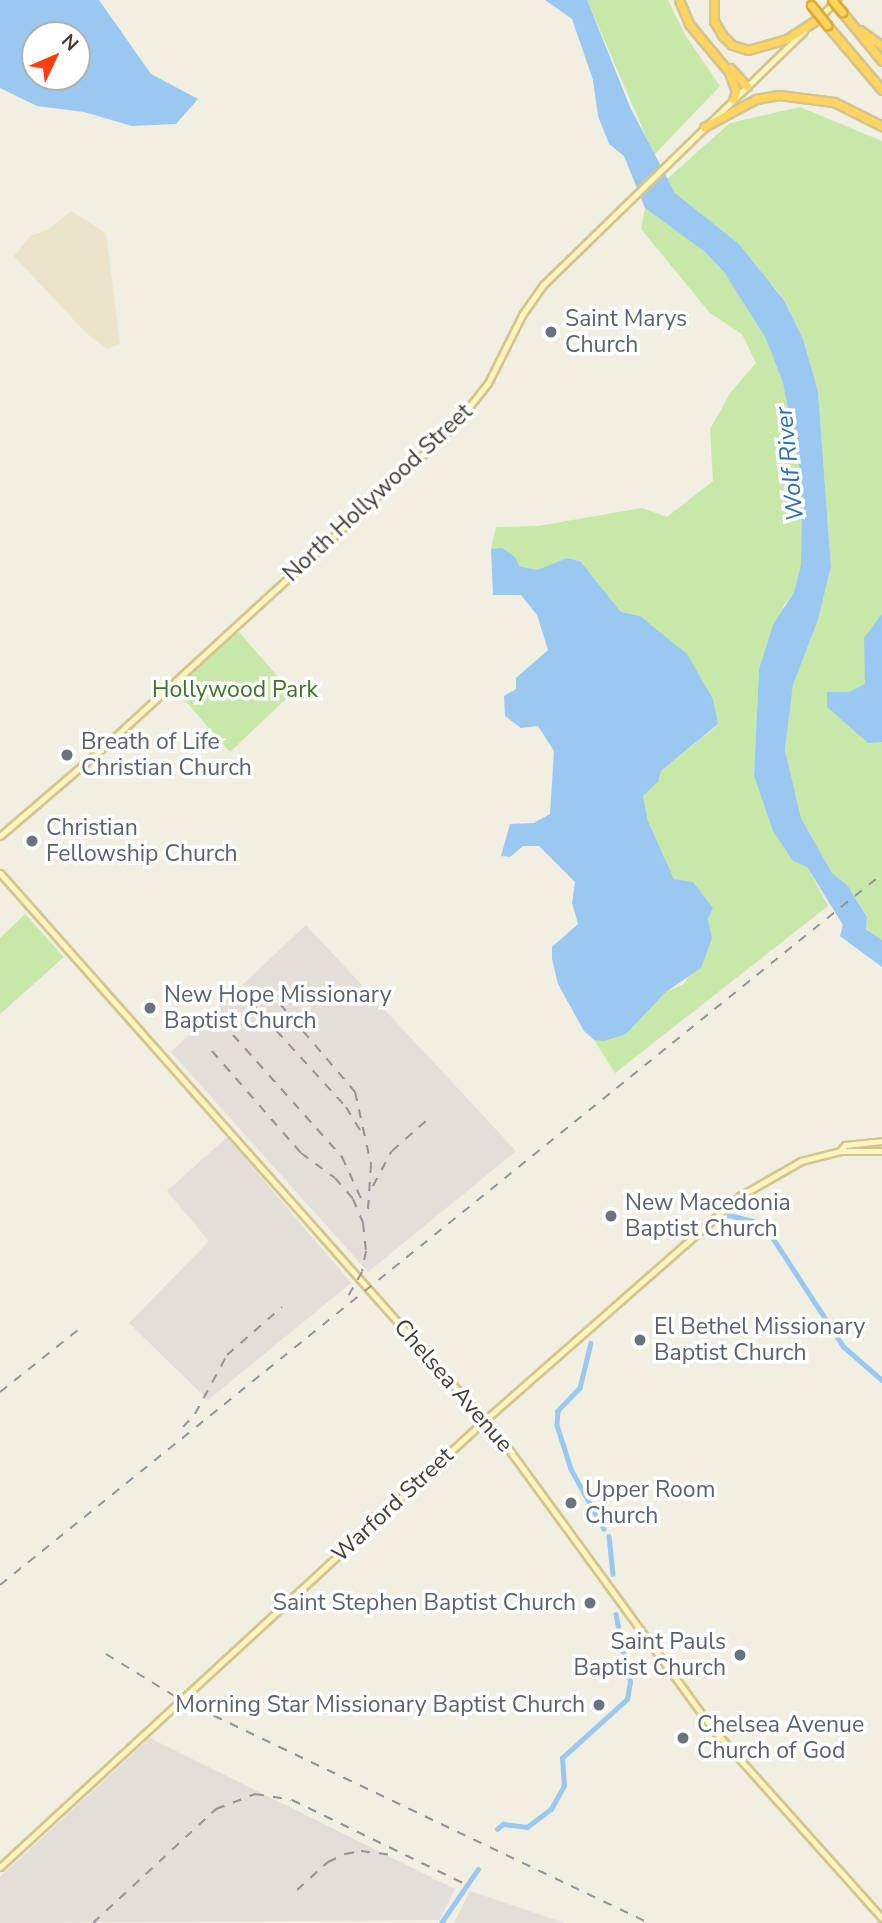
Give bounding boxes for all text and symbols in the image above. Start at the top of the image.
north arrow [21,21,91,91]
text: N [55,29,84,57]
place label: Saint Marys Church [565,305,687,359]
marker: Saint Marys Church [543,324,559,340]
street label: North Hollywood Street [278,398,478,588]
water label: Wolf River [770,406,810,522]
park label: Hollywood Park [152,676,318,704]
place label: Breath of Life Christian Church [81,728,252,782]
marker: Breath of Life Christian Church [59,747,75,763]
place label: Christian Fellowship Church [46,814,238,868]
marker: Christian Fellowship Church [24,833,40,849]
place label: New Hope Missionary Baptist Church [164,981,391,1035]
marker: New Hope Missionary Baptist Church [142,1000,158,1016]
place label: New Macedonia Baptist Church [625,1189,791,1243]
marker: New Macedonia Baptist Church [603,1208,619,1224]
place label: El Bethel Missionary Baptist Church [654,1313,865,1367]
street label: Chelsea Avenue [388,1314,518,1458]
marker: El Bethel Missionary Baptist Church [632,1332,648,1348]
street label: Warford Street [327,1442,459,1568]
place label: Upper Room Church [585,1476,715,1530]
marker: Upper Room Church [563,1495,579,1511]
place label: Saint Stephen Baptist Church [273,1589,576,1617]
marker: Saint Stephen Baptist Church [582,1595,598,1611]
place label: Saint Pauls Baptist Church [573,1628,726,1682]
marker: Saint Pauls Baptist Church [732,1647,748,1663]
place label: Morning Star Missionary Baptist Church [175,1691,585,1719]
marker: Morning Star Missionary Baptist Church [591,1697,607,1713]
place label: Chelsea Avenue Church of God [697,1711,864,1765]
marker: Chelsea Avenue Church of God [675,1730,691,1746]

